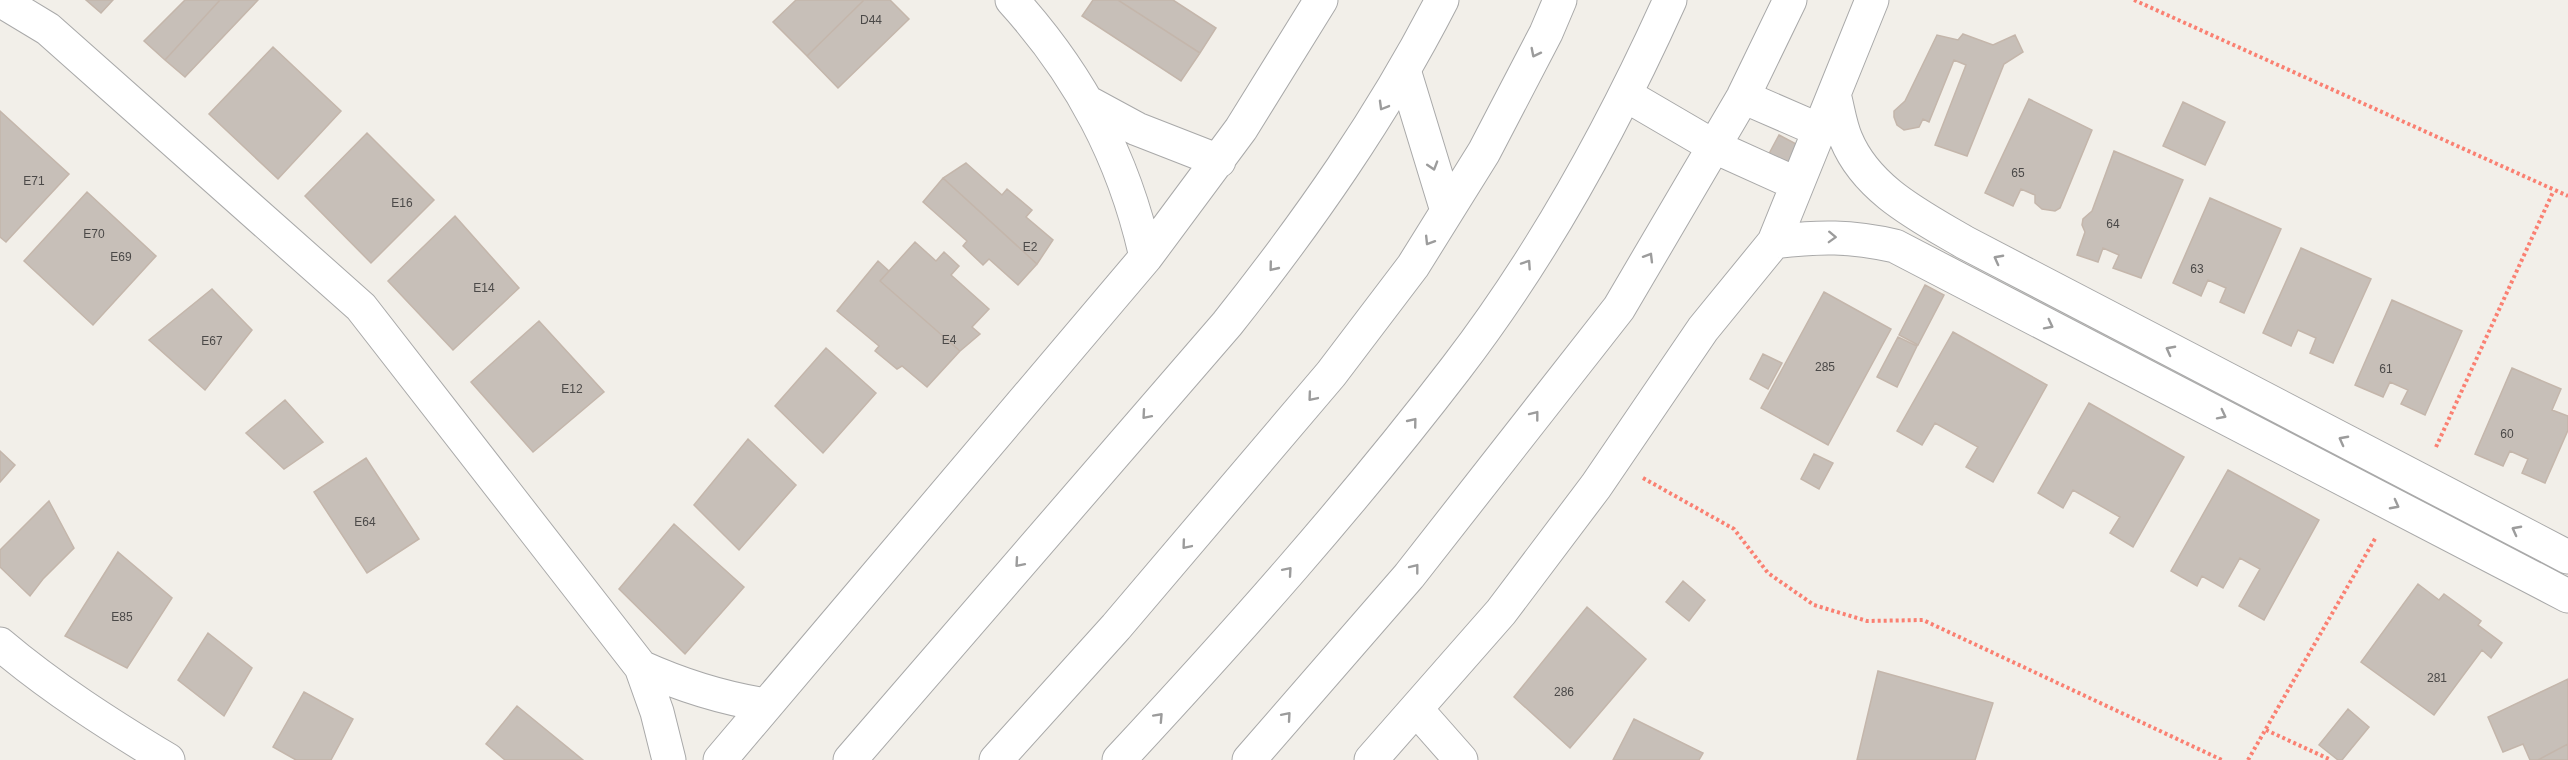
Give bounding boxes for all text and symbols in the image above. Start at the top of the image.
house number: D44 [860,13,882,27]
one-way arrow [1531,47,1543,58]
one-way arrow [1378,100,1390,110]
one-way arrow [1426,160,1438,171]
house number: 65 [2011,166,2025,180]
house number: E71 [23,174,45,188]
house number: E16 [391,196,413,210]
house number: 64 [2106,217,2120,231]
house number: E70 [83,227,105,241]
one-way arrow [1828,230,1837,243]
one-way arrow [1424,235,1436,245]
house number: E2 [1023,240,1038,254]
house number: E69 [110,250,132,264]
one-way arrow [1642,253,1654,263]
one-way arrow [1993,255,2004,267]
one-way arrow [1520,259,1531,270]
one-way arrow [1269,260,1280,271]
house number: 63 [2190,262,2204,276]
house number: E14 [473,281,495,295]
one-way arrow [2043,317,2054,329]
house number: E4 [942,333,957,347]
house number: E67 [201,334,223,348]
one-way arrow [2166,346,2177,357]
house number: 285 [1815,360,1835,374]
house number: 61 [2379,362,2393,376]
house number: E12 [561,382,583,396]
one-way arrow [1308,390,1319,401]
one-way arrow [2216,407,2227,419]
one-way arrow [1142,409,1153,419]
one-way arrow [1528,410,1539,421]
one-way arrow [1406,418,1417,429]
house number: 60 [2500,427,2514,441]
one-way arrow [2339,436,2350,447]
one-way arrow [2389,498,2399,509]
house number: E64 [354,515,376,529]
one-way arrow [2512,526,2522,537]
one-way arrow [1182,538,1193,549]
one-way arrow [1015,556,1026,567]
one-way arrow [1407,564,1418,575]
one-way arrow [1281,567,1292,578]
house number: E85 [111,610,133,624]
house number: 281 [2427,671,2447,685]
house number: 286 [1554,685,1574,699]
one-way arrow [1280,712,1291,723]
one-way arrow [1151,713,1162,724]

